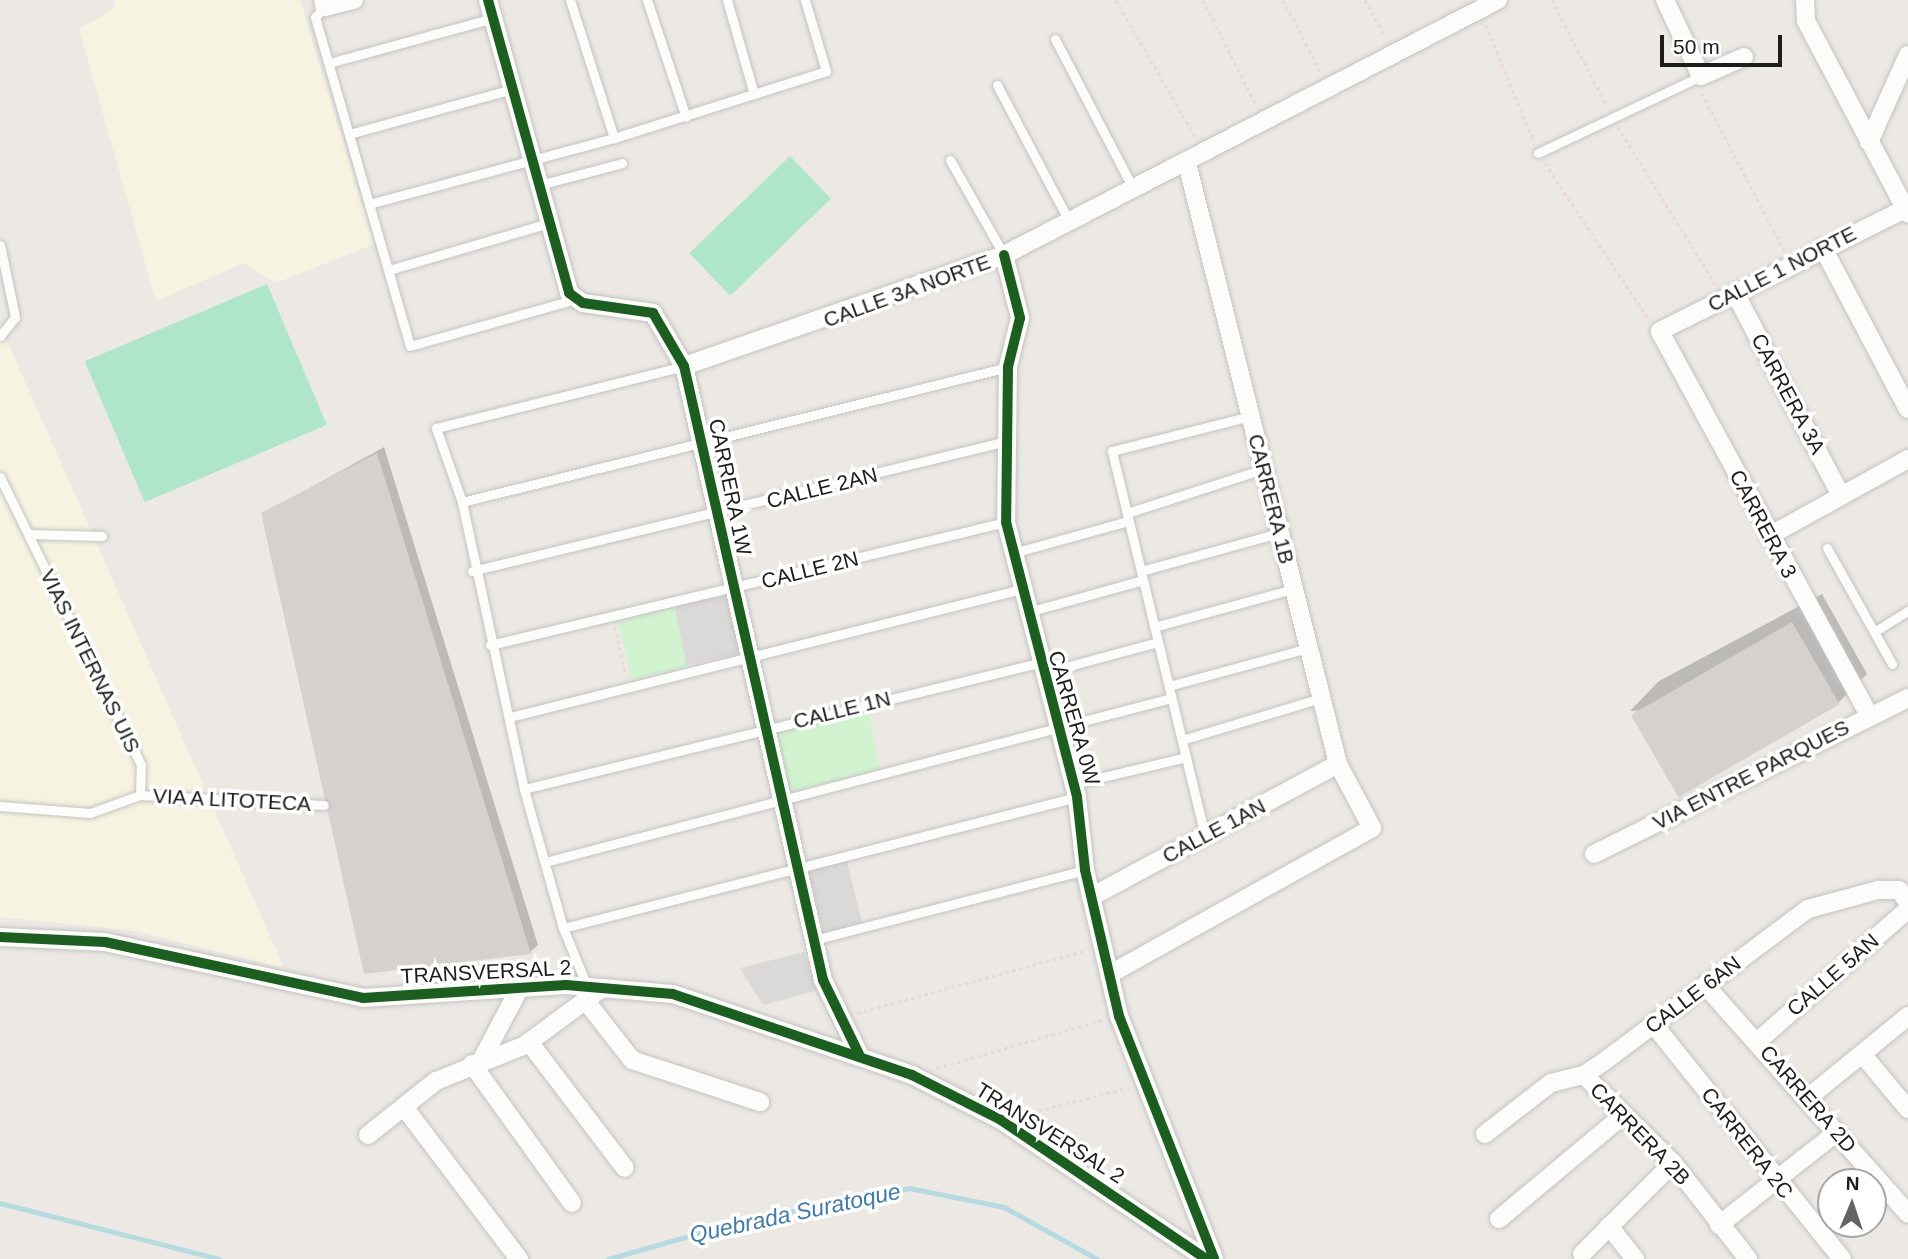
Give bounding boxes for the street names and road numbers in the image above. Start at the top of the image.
street label: CALLE 1 NORTE [1704,221,1860,317]
street label: CALLE 3A NORTE [820,249,994,333]
street label: CARRERA 3A [1745,329,1831,459]
street label: CARRERA 1W [703,416,757,558]
street label: CARRERA 1B [1243,431,1299,567]
street label: CALLE 2AN [764,462,880,514]
street label: CARRERA 3 [1724,465,1802,583]
street label: CALLE 2N [759,546,861,594]
street label: VIAS INTERNAS UIS [35,565,145,757]
street label: CARRERA 0W [1043,647,1105,789]
street label: CALLE 1N [791,686,893,734]
street label: VIA ENTRE PARQUES [1648,714,1854,836]
street label: VIA A LITOTECA [151,783,313,817]
street label: CALLE 1AN [1158,793,1270,869]
street label: CALLE 5AN [1782,928,1884,1022]
street label: CALLE 6AN [1640,951,1746,1039]
street label: TRANSVERSAL 2 [400,955,572,989]
street label: CARRERA 2D [1754,1040,1862,1158]
street label: TRANSVERSAL 2 [971,1077,1129,1189]
street label: CARRERA 2B [1584,1077,1696,1191]
street label: CARRERA 2C [1695,1082,1799,1204]

